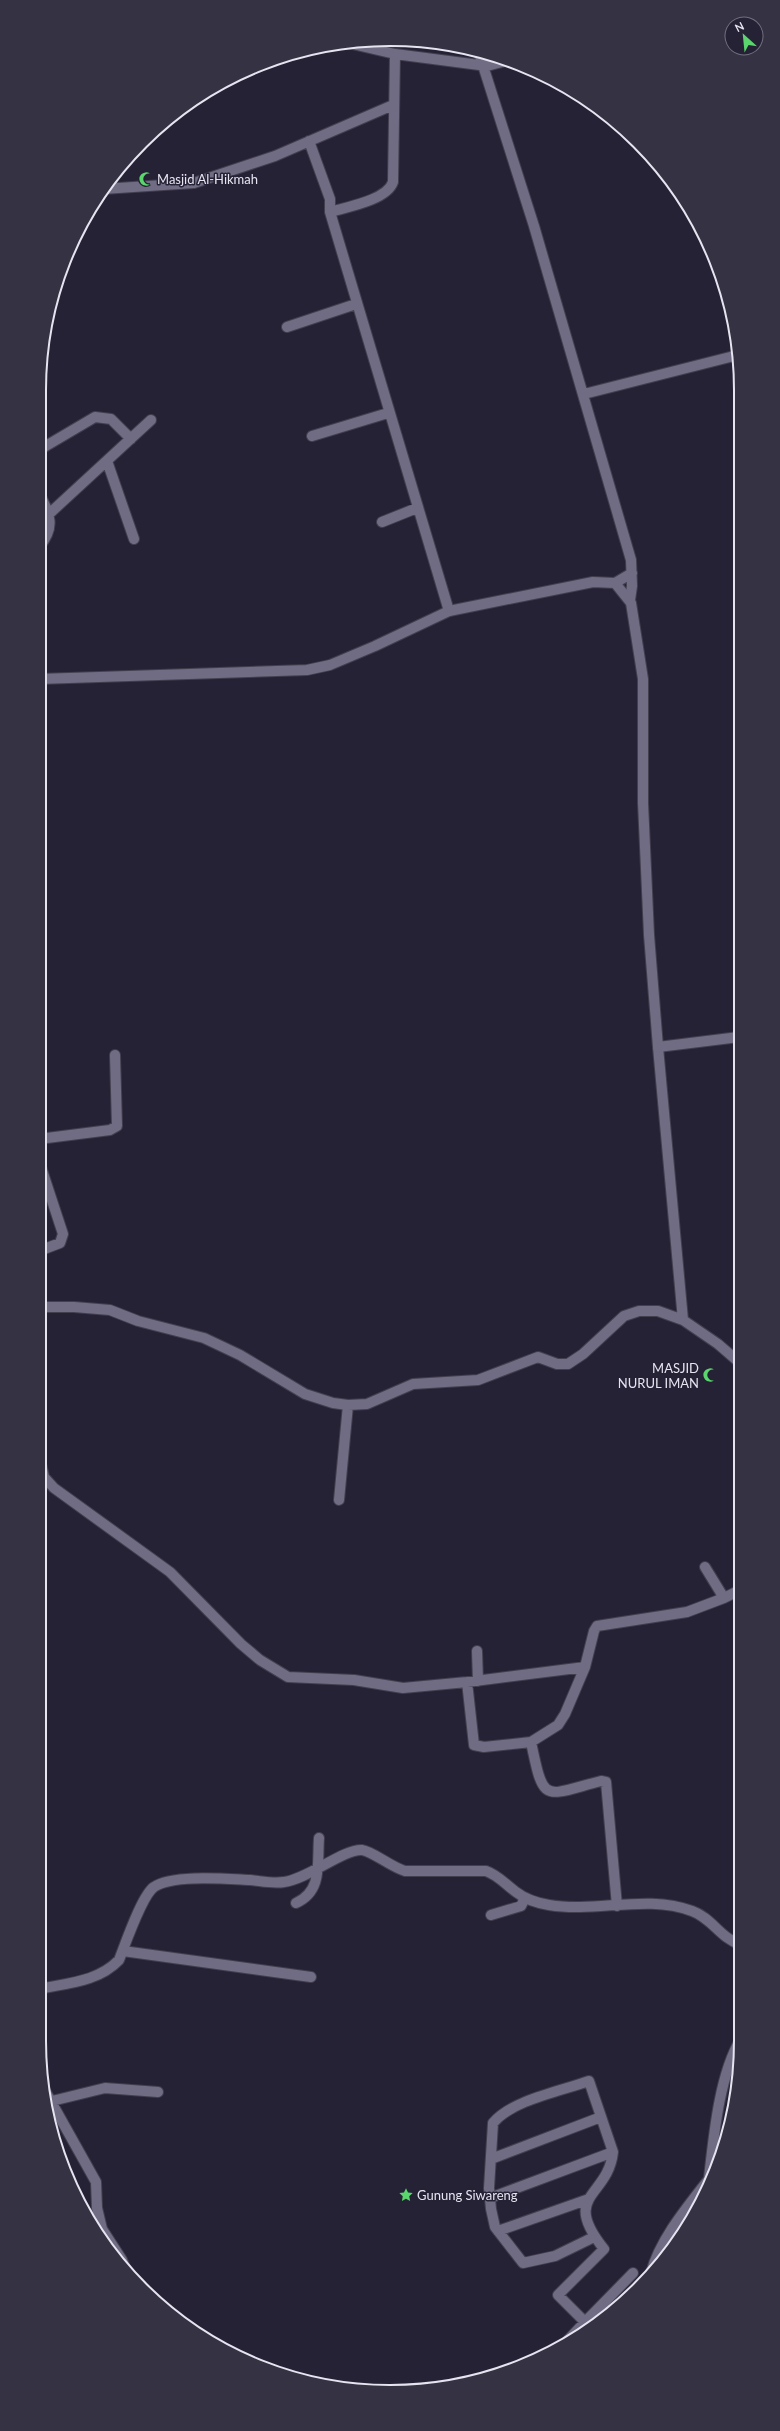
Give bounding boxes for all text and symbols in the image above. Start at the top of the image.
north arrow [724,16,764,56]
text: N [733,19,746,34]
mosque icon: Masjid Al-Hikmah [138,171,154,187]
place label: Masjid Al-Hikmah [157,171,258,187]
place label: MASJID NURUL IMAN [618,1360,699,1391]
mosque icon: MASJID NURUL IMAN [702,1367,718,1383]
place icon: Gunung Siwareng [398,2187,414,2203]
place label: Gunung Siwareng [417,2187,518,2203]

